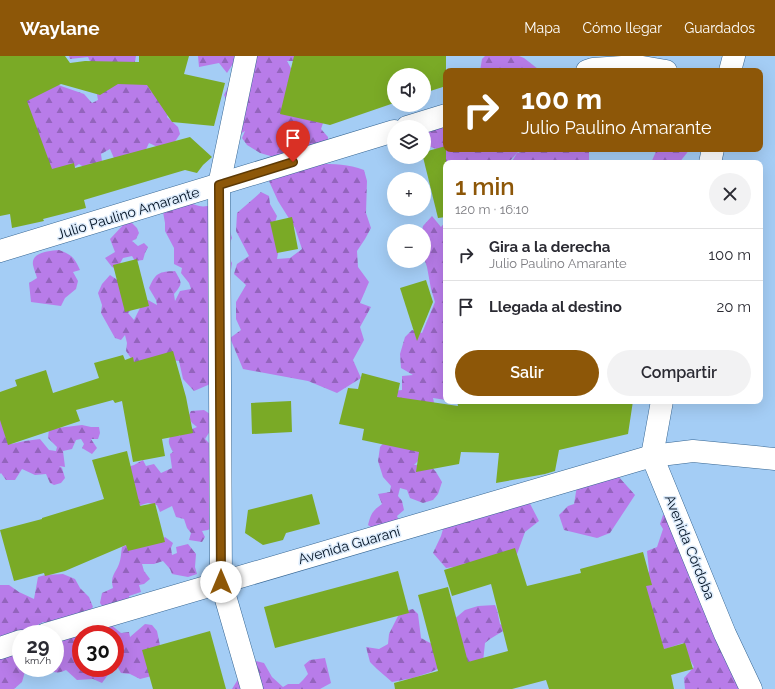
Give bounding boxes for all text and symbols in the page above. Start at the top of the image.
text: Waylane [20,17,100,39]
text: Mapa [524,20,560,36]
text: Cómo llegar [582,20,662,36]
text: Guardados [684,20,755,36]
map controls [387,68,431,268]
button: sound [387,68,431,112]
text: 100 m [521,83,602,116]
icon: right [455,84,507,136]
text: Julio Paulino Amarante [521,117,711,138]
button: layers [387,120,431,164]
pin [276,121,310,162]
icon: arrive [282,127,304,149]
button: + [387,172,431,216]
text: 1 min [455,172,515,201]
button: close [709,173,751,215]
street label: Julio Paulino Amarante [55,184,201,242]
text: 120 m · 16:10 [455,202,529,217]
button: − [387,224,431,268]
text: Gira a la derecha [489,238,610,256]
icon: right [455,244,477,266]
text: 100 m [709,246,751,264]
text: Julio Paulino Amarante [489,256,627,271]
icon: arrive [455,296,477,318]
text: Llegada al destino [489,298,622,316]
text: 20 m [716,298,751,316]
button: Salir [455,350,599,396]
button: Compartir [607,350,751,396]
street label: Avenida Córdoba [662,492,718,602]
street label: Avenida Guaraní [296,523,403,567]
position arrow [200,561,242,603]
speed limit sign: 30 [72,625,124,677]
text: 29 [26,634,50,658]
text: km/h [25,655,51,666]

